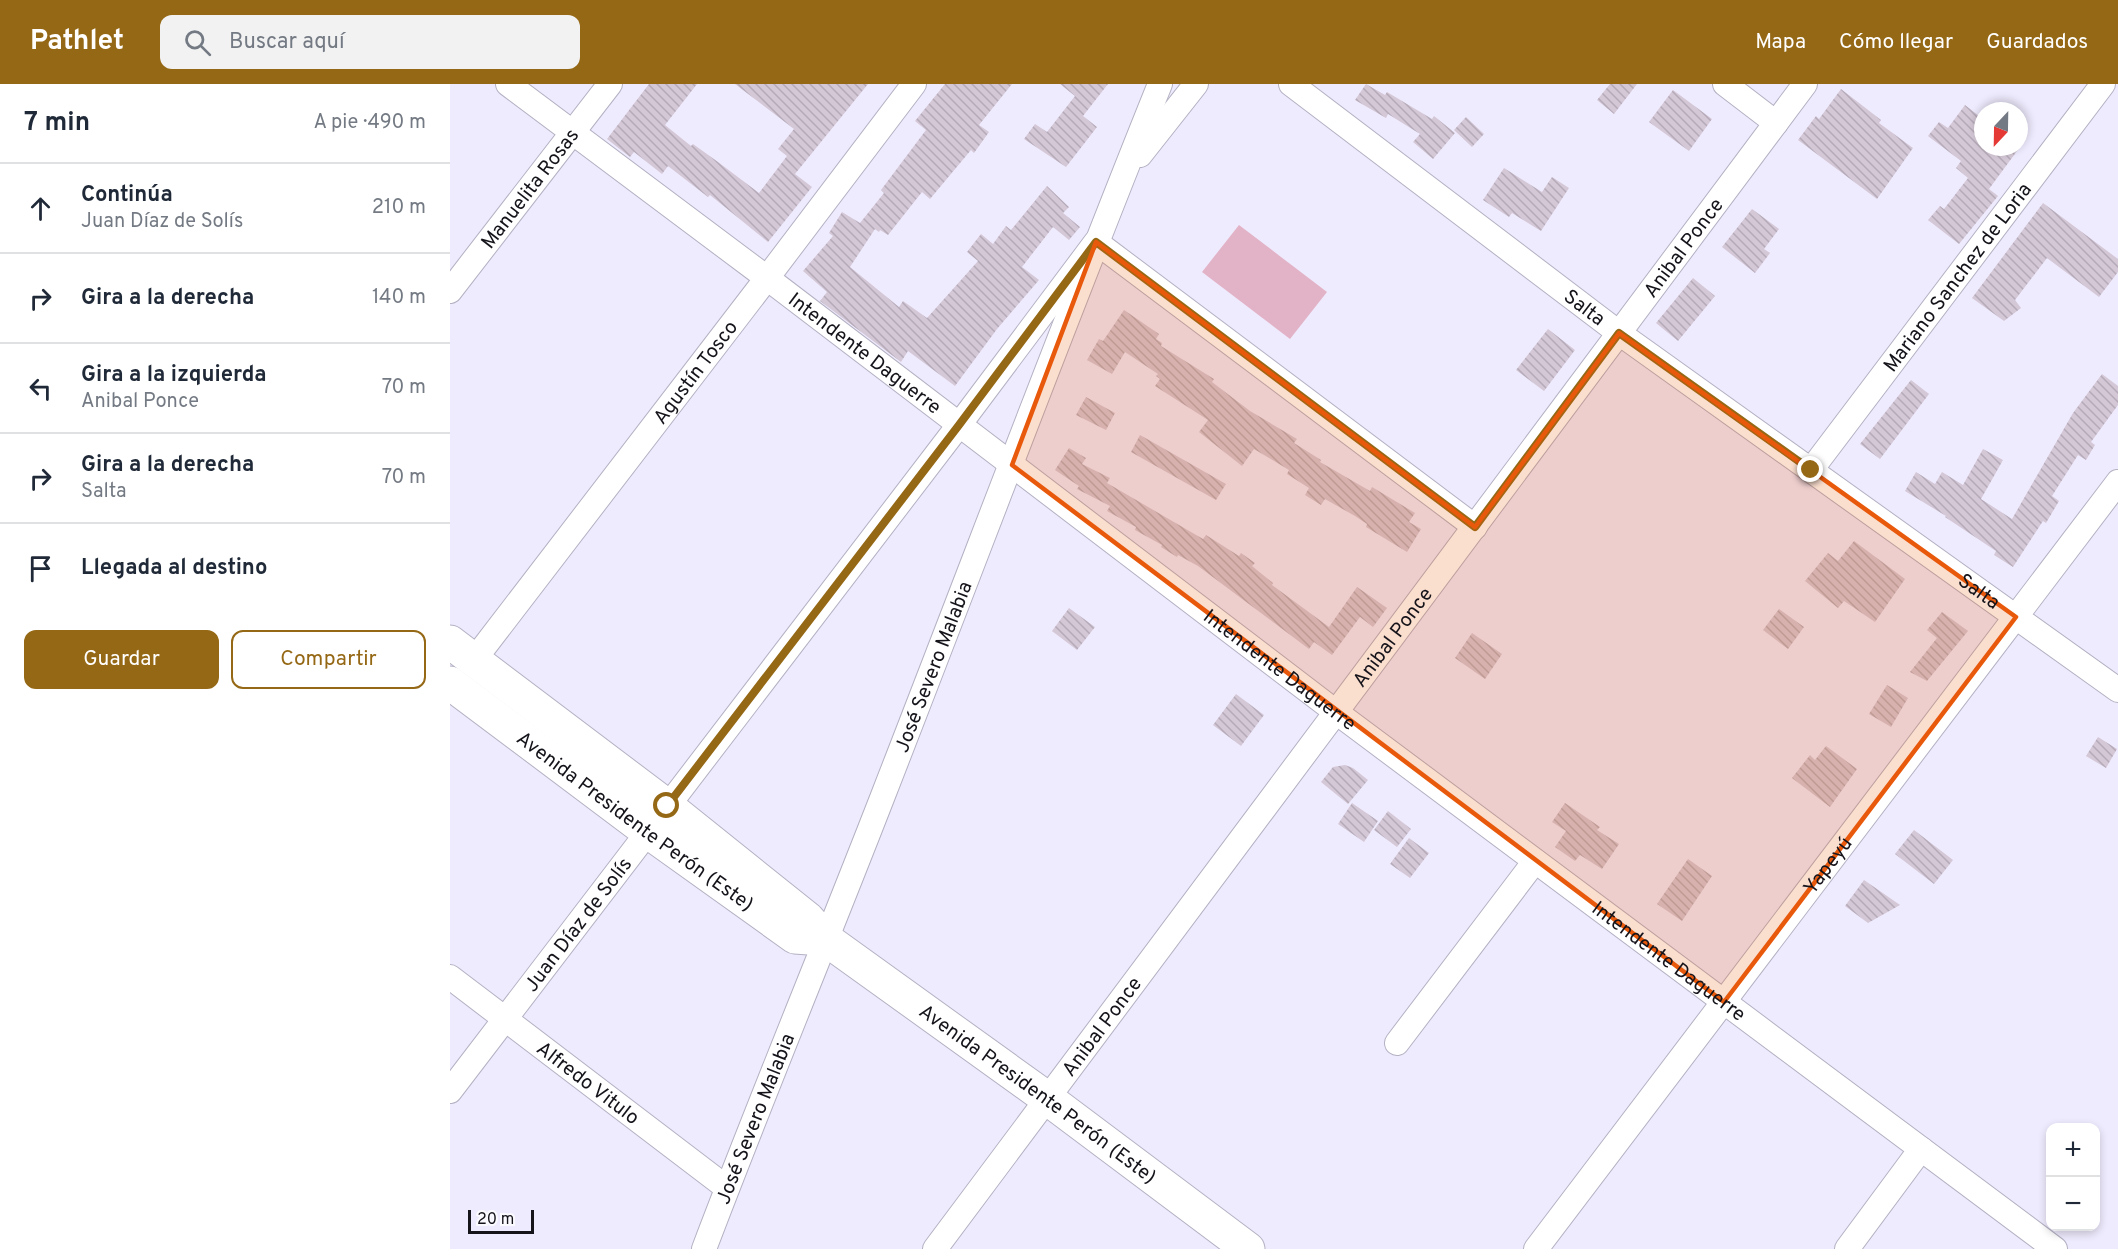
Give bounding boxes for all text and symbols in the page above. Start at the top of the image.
search box [160,15,580,69]
text: Pathlet [30,24,124,60]
icon: search [181,26,214,59]
text: Buscar aquí [229,29,345,56]
text: Mapa [1755,29,1806,56]
text: Cómo llegar [1839,29,1953,56]
text: Guardados [1986,29,2088,56]
north arrow [1974,102,2028,156]
text: 7 min [24,107,90,140]
text: A pie · 490 m [314,110,426,136]
street label: Manuelita Rosas [476,124,586,255]
street label: Mariano Sanchez de Loria [1879,178,2039,378]
text: Continúa [81,182,173,209]
icon: ahead [24,192,57,225]
street label: Anibal Ponce [1639,194,1730,304]
text: 210 m [372,195,426,221]
text: Juan Díaz de Solís [81,209,243,235]
icon: right [24,282,57,315]
text: Gira a la derecha [81,285,254,312]
text: 140 m [372,285,426,311]
street label: Salta [1558,285,1610,333]
street label: Intendente Daguerre [782,288,946,421]
street label: Agustín Tosco [648,316,745,430]
text: Gira a la izquierda [81,362,267,389]
icon: left [24,372,57,405]
text: 70 m [382,375,426,401]
text: Anibal Ponce [81,389,199,415]
text: Gira a la derecha [81,452,254,479]
route end [1797,456,1823,482]
icon: right [24,462,57,495]
text: 70 m [382,465,426,491]
text: Salta [81,479,127,505]
icon: arrive [24,552,57,585]
text: Llegada al destino [81,555,267,582]
street label: Salta [1952,569,2004,616]
street label: José Severo Malabia [890,578,980,757]
street label: Anibal Ponce [1348,583,1440,693]
street label: Intendente Daguerre [1197,604,1361,738]
button: Guardar [24,630,219,689]
button: Compartir [231,630,426,689]
street label: Avenida Presidente Perón (Este) [510,726,758,918]
route start [653,792,679,818]
street label: Yapeyú [1799,832,1859,900]
street label: Juan Díaz de Solís [519,853,639,998]
street label: Intendente Daguerre [1586,896,1750,1028]
street label: Anibal Ponce [1057,972,1149,1083]
street label: Avenida Presidente Perón (Este) [913,999,1161,1191]
street label: José Severo Malabia [711,1030,802,1208]
street label: Alfredo Vitulo [530,1036,644,1132]
map controls [2046,1123,2100,1231]
button: + [2046,1123,2100,1177]
button: − [2046,1177,2100,1231]
scale bar [468,1207,534,1234]
text: 20 m [477,1210,514,1230]

